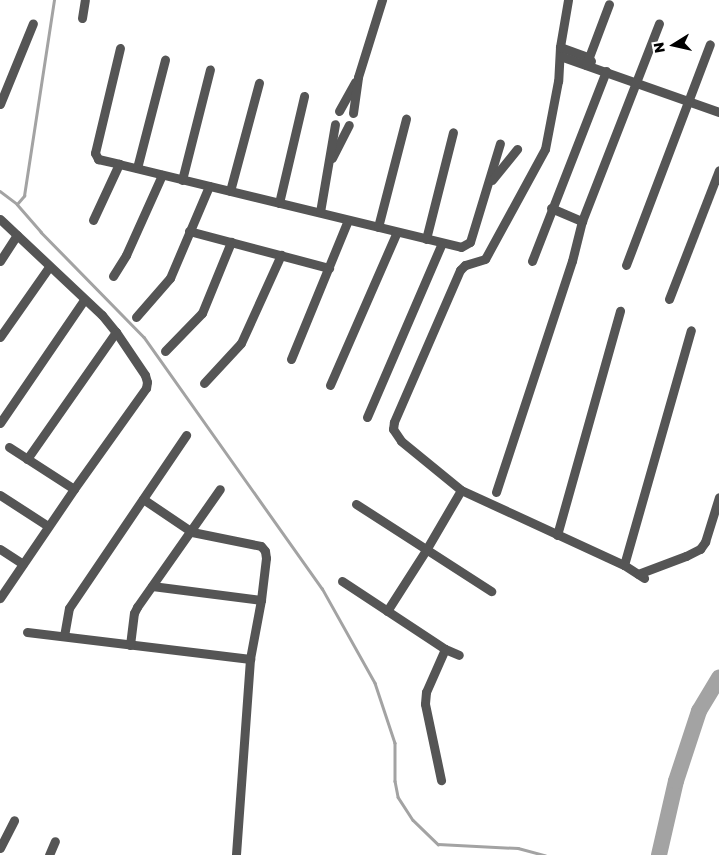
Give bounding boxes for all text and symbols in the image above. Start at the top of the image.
north arrow [649,20,699,70]
text: N [649,41,668,54]

